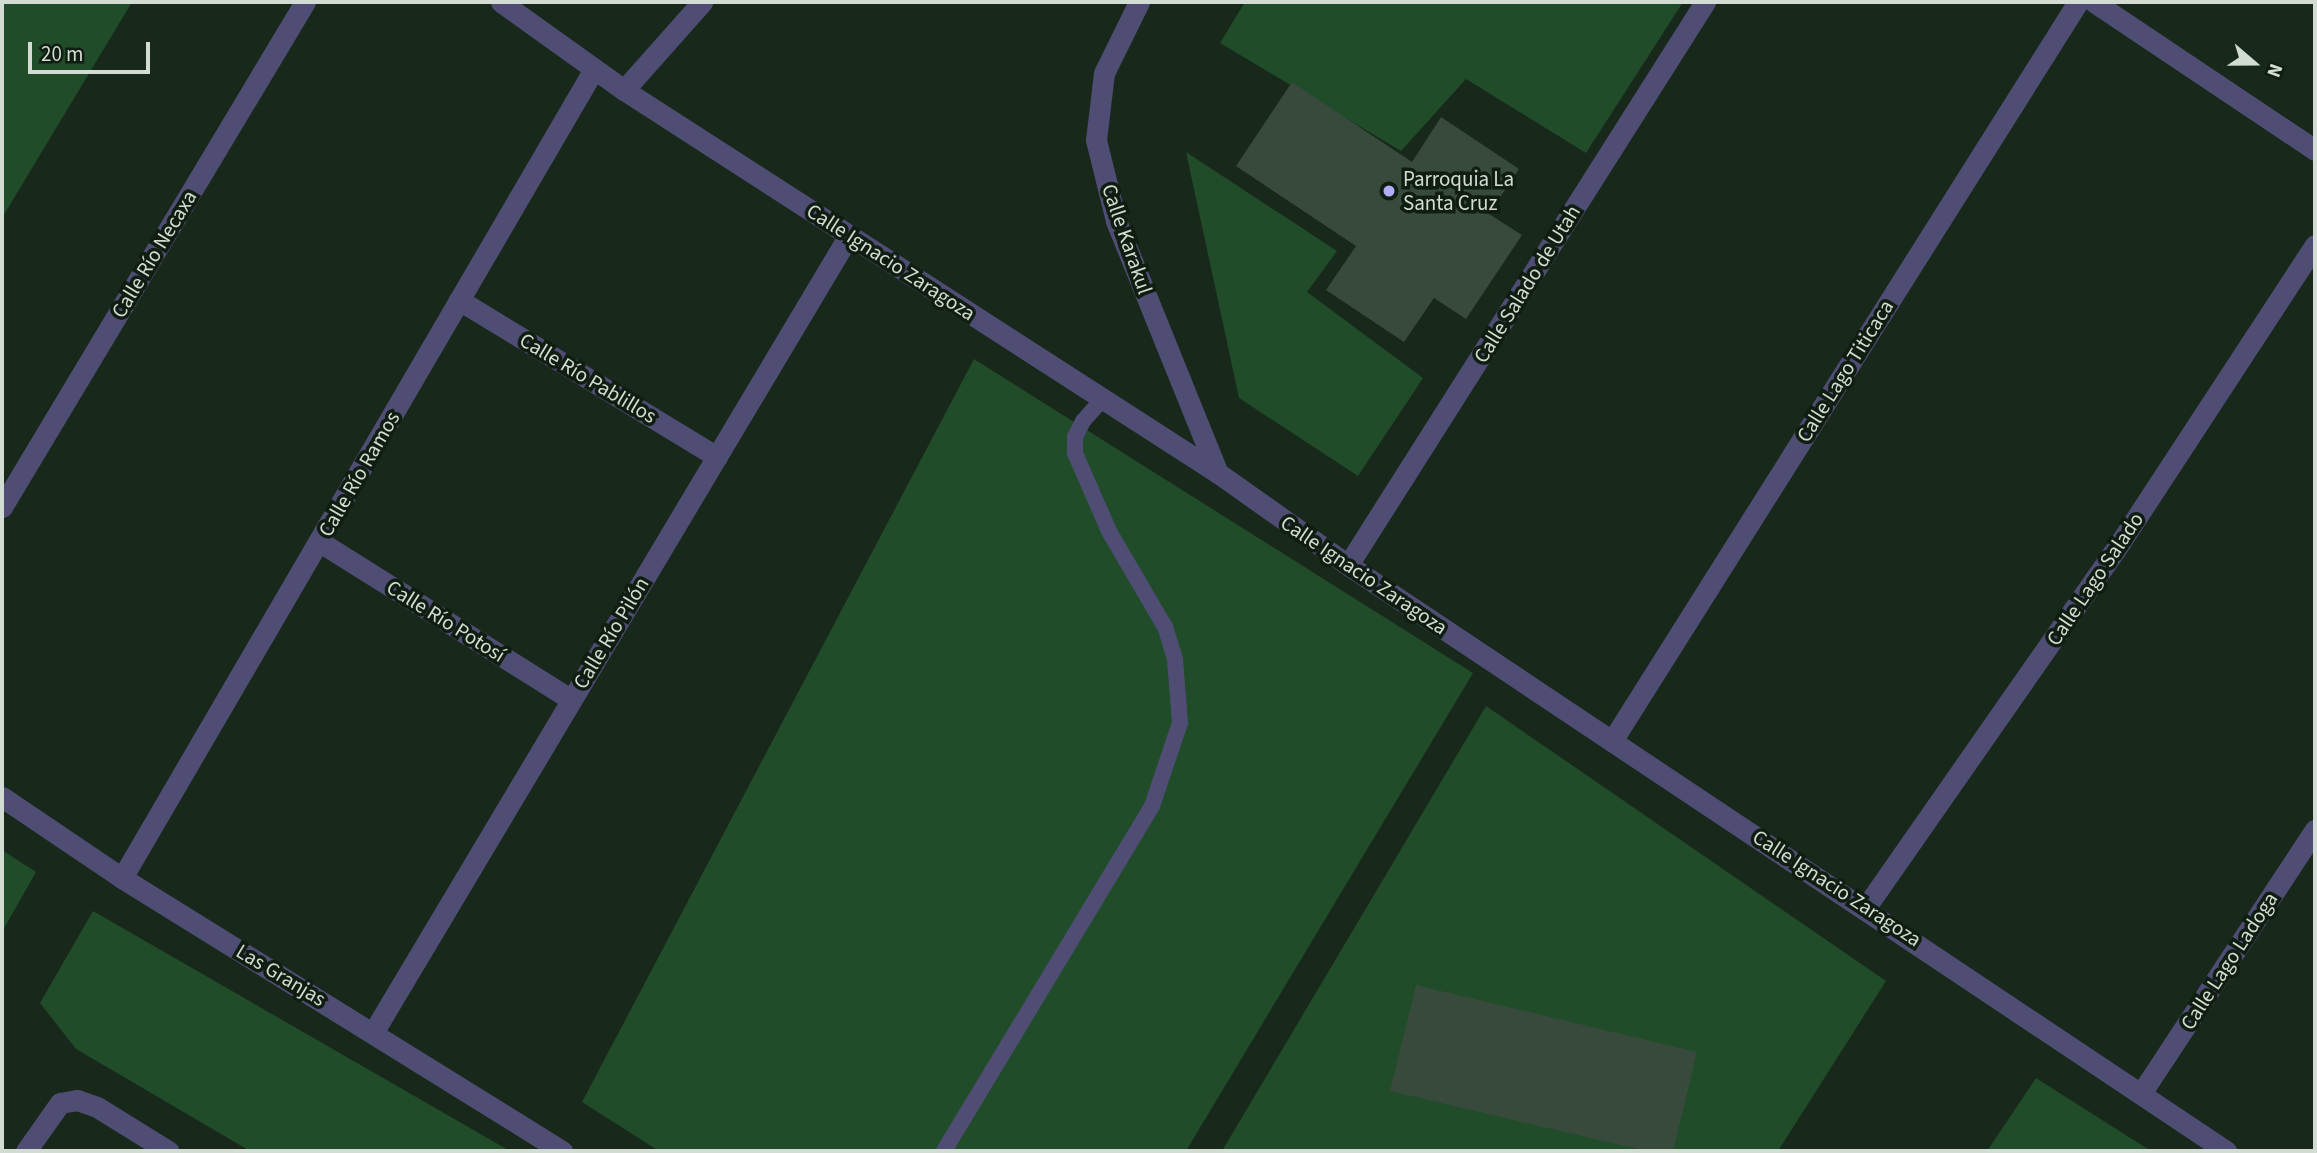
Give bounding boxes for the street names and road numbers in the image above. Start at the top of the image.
street label: Calle Karakul [1096,181,1158,297]
street label: Calle Río Necaxa [106,186,202,322]
street label: Calle Ignacio Zaragoza [802,198,980,326]
street label: Calle Salado de Utah [1468,200,1586,368]
street label: Calle Lago Titicaca [1791,295,1899,447]
street label: Calle Río Pablillos [515,327,661,429]
street label: Calle Río Ramos [313,407,405,541]
street label: Calle Lago Salado [2041,508,2149,650]
street label: Calle Ignacio Zaragoza [1276,510,1452,640]
street label: Calle Río Pilón [568,573,654,693]
street label: Calle Río Potosí [382,575,510,667]
street label: Calle Ignacio Zaragoza [1748,824,1926,952]
street label: Calle Lago Ladoga [2175,887,2283,1035]
street label: Las Granjas [232,938,330,1012]

